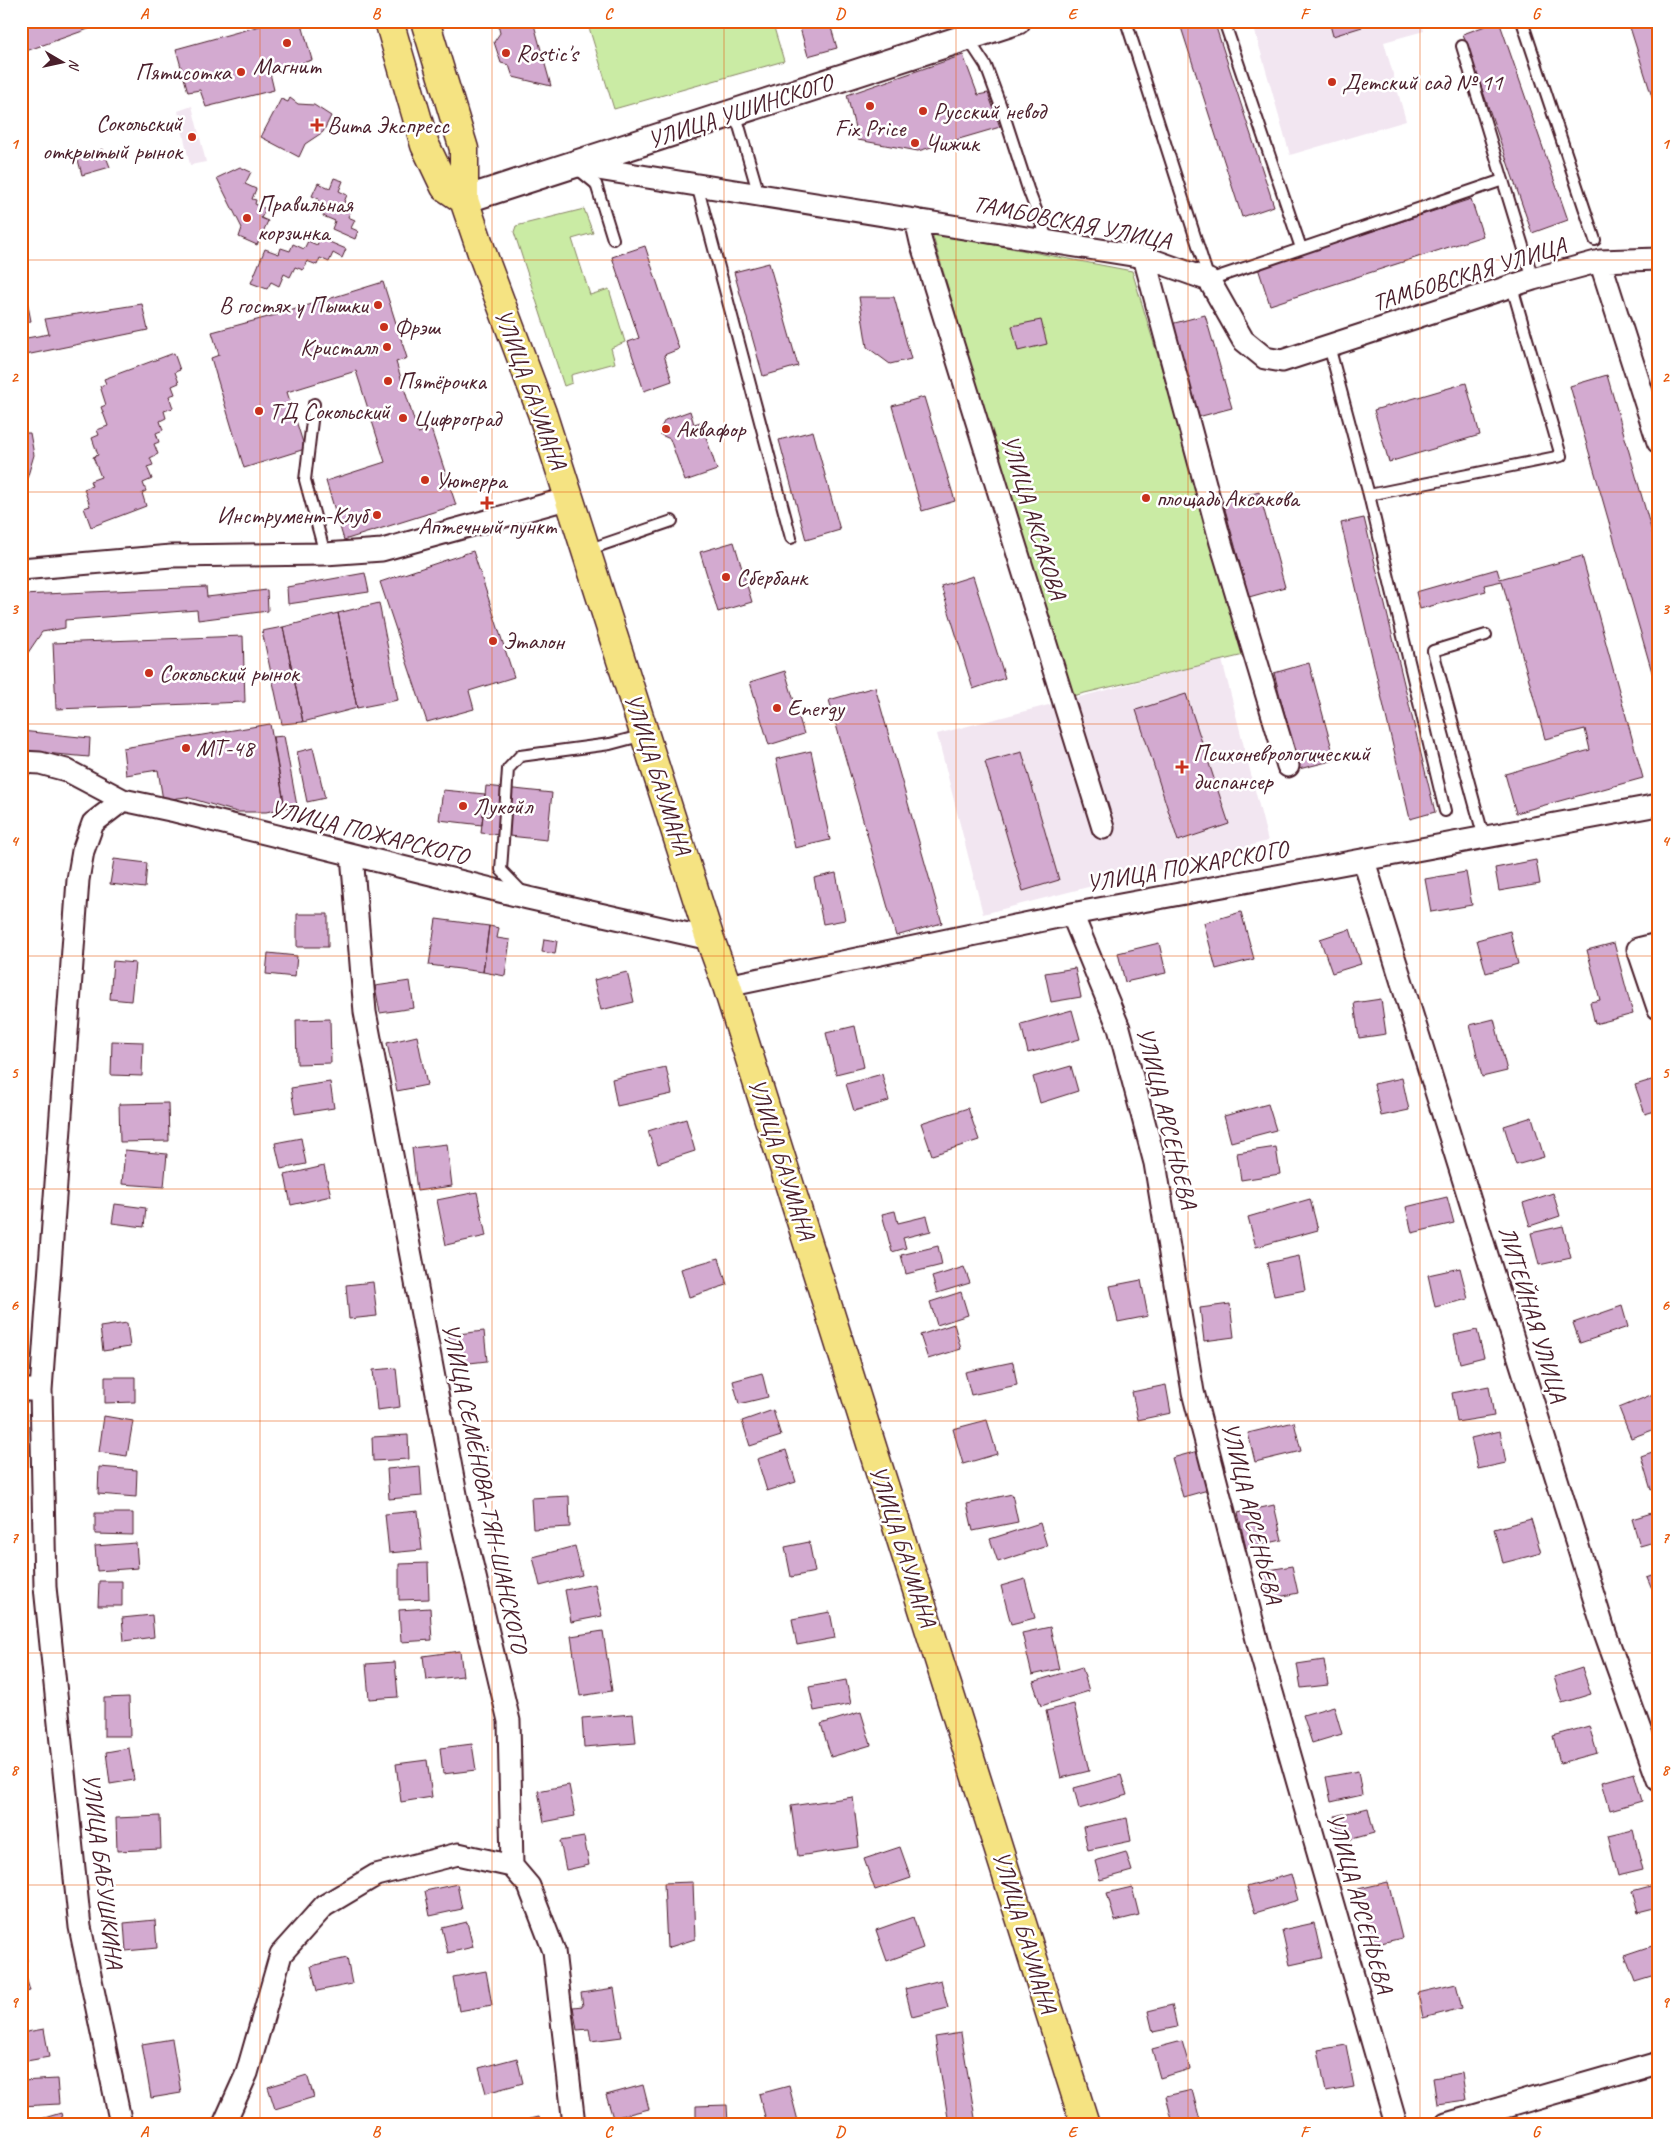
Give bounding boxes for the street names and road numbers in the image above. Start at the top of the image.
street label: УЛИЦА УШИНСКОГО [644,66,839,155]
street label: ТАМБОВСКАЯ УЛИЦА [971,188,1174,256]
street label: ТАМБОВСКАЯ УЛИЦА [1369,230,1570,318]
street label: УЛИЦА БАУМАНА [488,305,574,474]
street label: УЛИЦА АКСАКОВА [995,431,1074,604]
street label: УЛИЦА БАУМАНА [618,690,699,859]
street label: УЛИЦА ПОЖАРСКОГО [267,793,474,872]
street label: УЛИЦА ПОЖАРСКОГО [1084,833,1293,898]
street label: УЛИЦА АРСЕНЬЕВА [1130,1024,1204,1213]
street label: УЛИЦА БАУМАНА [742,1075,823,1244]
street label: ЛИТЕЙНАЯ УЛИЦА [1492,1223,1574,1406]
street label: УЛИЦА СЕМЁНОВА-ТЯН-ШАНСКОГО [435,1321,535,1658]
street label: УЛИЦА АРСЕНЬЕВА [1215,1419,1289,1608]
street label: УЛИЦА БАУМАНА [863,1462,944,1631]
street label: УЛИЦА БАБУШКИНА [76,1772,130,1971]
street label: УЛИЦА АРСЕНЬЕВА [1320,1810,1400,1997]
street label: УЛИЦА БАУМАНА [986,1847,1064,2018]

